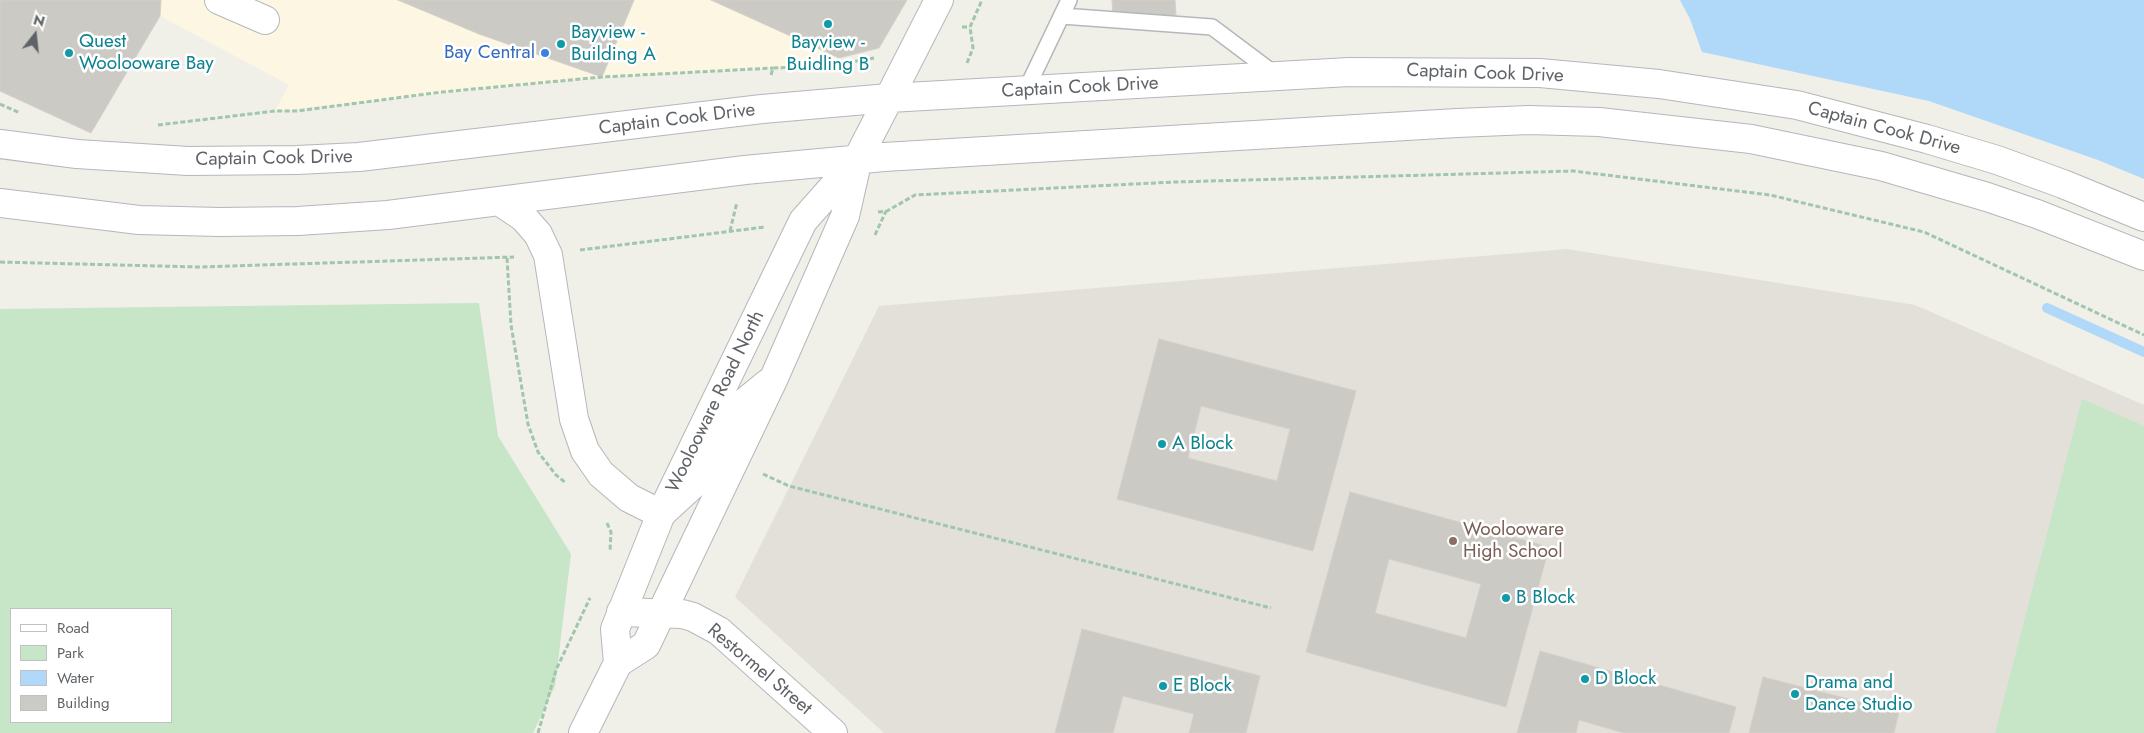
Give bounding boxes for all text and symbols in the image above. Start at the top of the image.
text: N [31,9,47,32]
north arrow [10,10,60,60]
marker: Bayview - Buidling B [822,18,834,30]
place label: Bayview - Building A [571,22,656,66]
place label: Quest Woolooware Bay [79,31,214,75]
place label: Bayview - Buidling B [787,32,869,76]
marker: Bayview - Building A [555,38,567,50]
place label: Bay Central [444,42,535,64]
marker: Quest Woolooware Bay [63,47,75,59]
marker: Bay Central [539,47,551,59]
street label: Captain Cook Drive [1406,60,1564,88]
street label: Captain Cook Drive [1001,72,1159,104]
street label: Captain Cook Drive [1805,98,1963,160]
street label: Captain Cook Drive [598,99,756,141]
street label: Captain Cook Drive [195,146,353,172]
street label: Woolooware Road North [662,307,770,497]
place label: A Block [1172,433,1233,455]
marker: A Block [1156,438,1168,450]
place label: Woolooware High School [1463,519,1564,563]
marker: Woolooware High School [1447,535,1459,547]
place label: B Block [1516,587,1575,609]
marker: B Block [1500,592,1512,604]
legend [10,608,172,723]
text: Road [57,617,89,639]
street label: Restormel Street [702,620,816,720]
text: Park [57,642,84,664]
text: Water [57,667,94,689]
place label: D Block [1595,668,1656,690]
place label: Drama and Dance Studio [1805,672,1913,716]
marker: D Block [1579,673,1591,685]
place label: E Block [1173,675,1232,697]
marker: E Block [1157,680,1169,692]
marker: Drama and Dance Studio [1789,688,1801,700]
text: Building [57,692,109,714]

